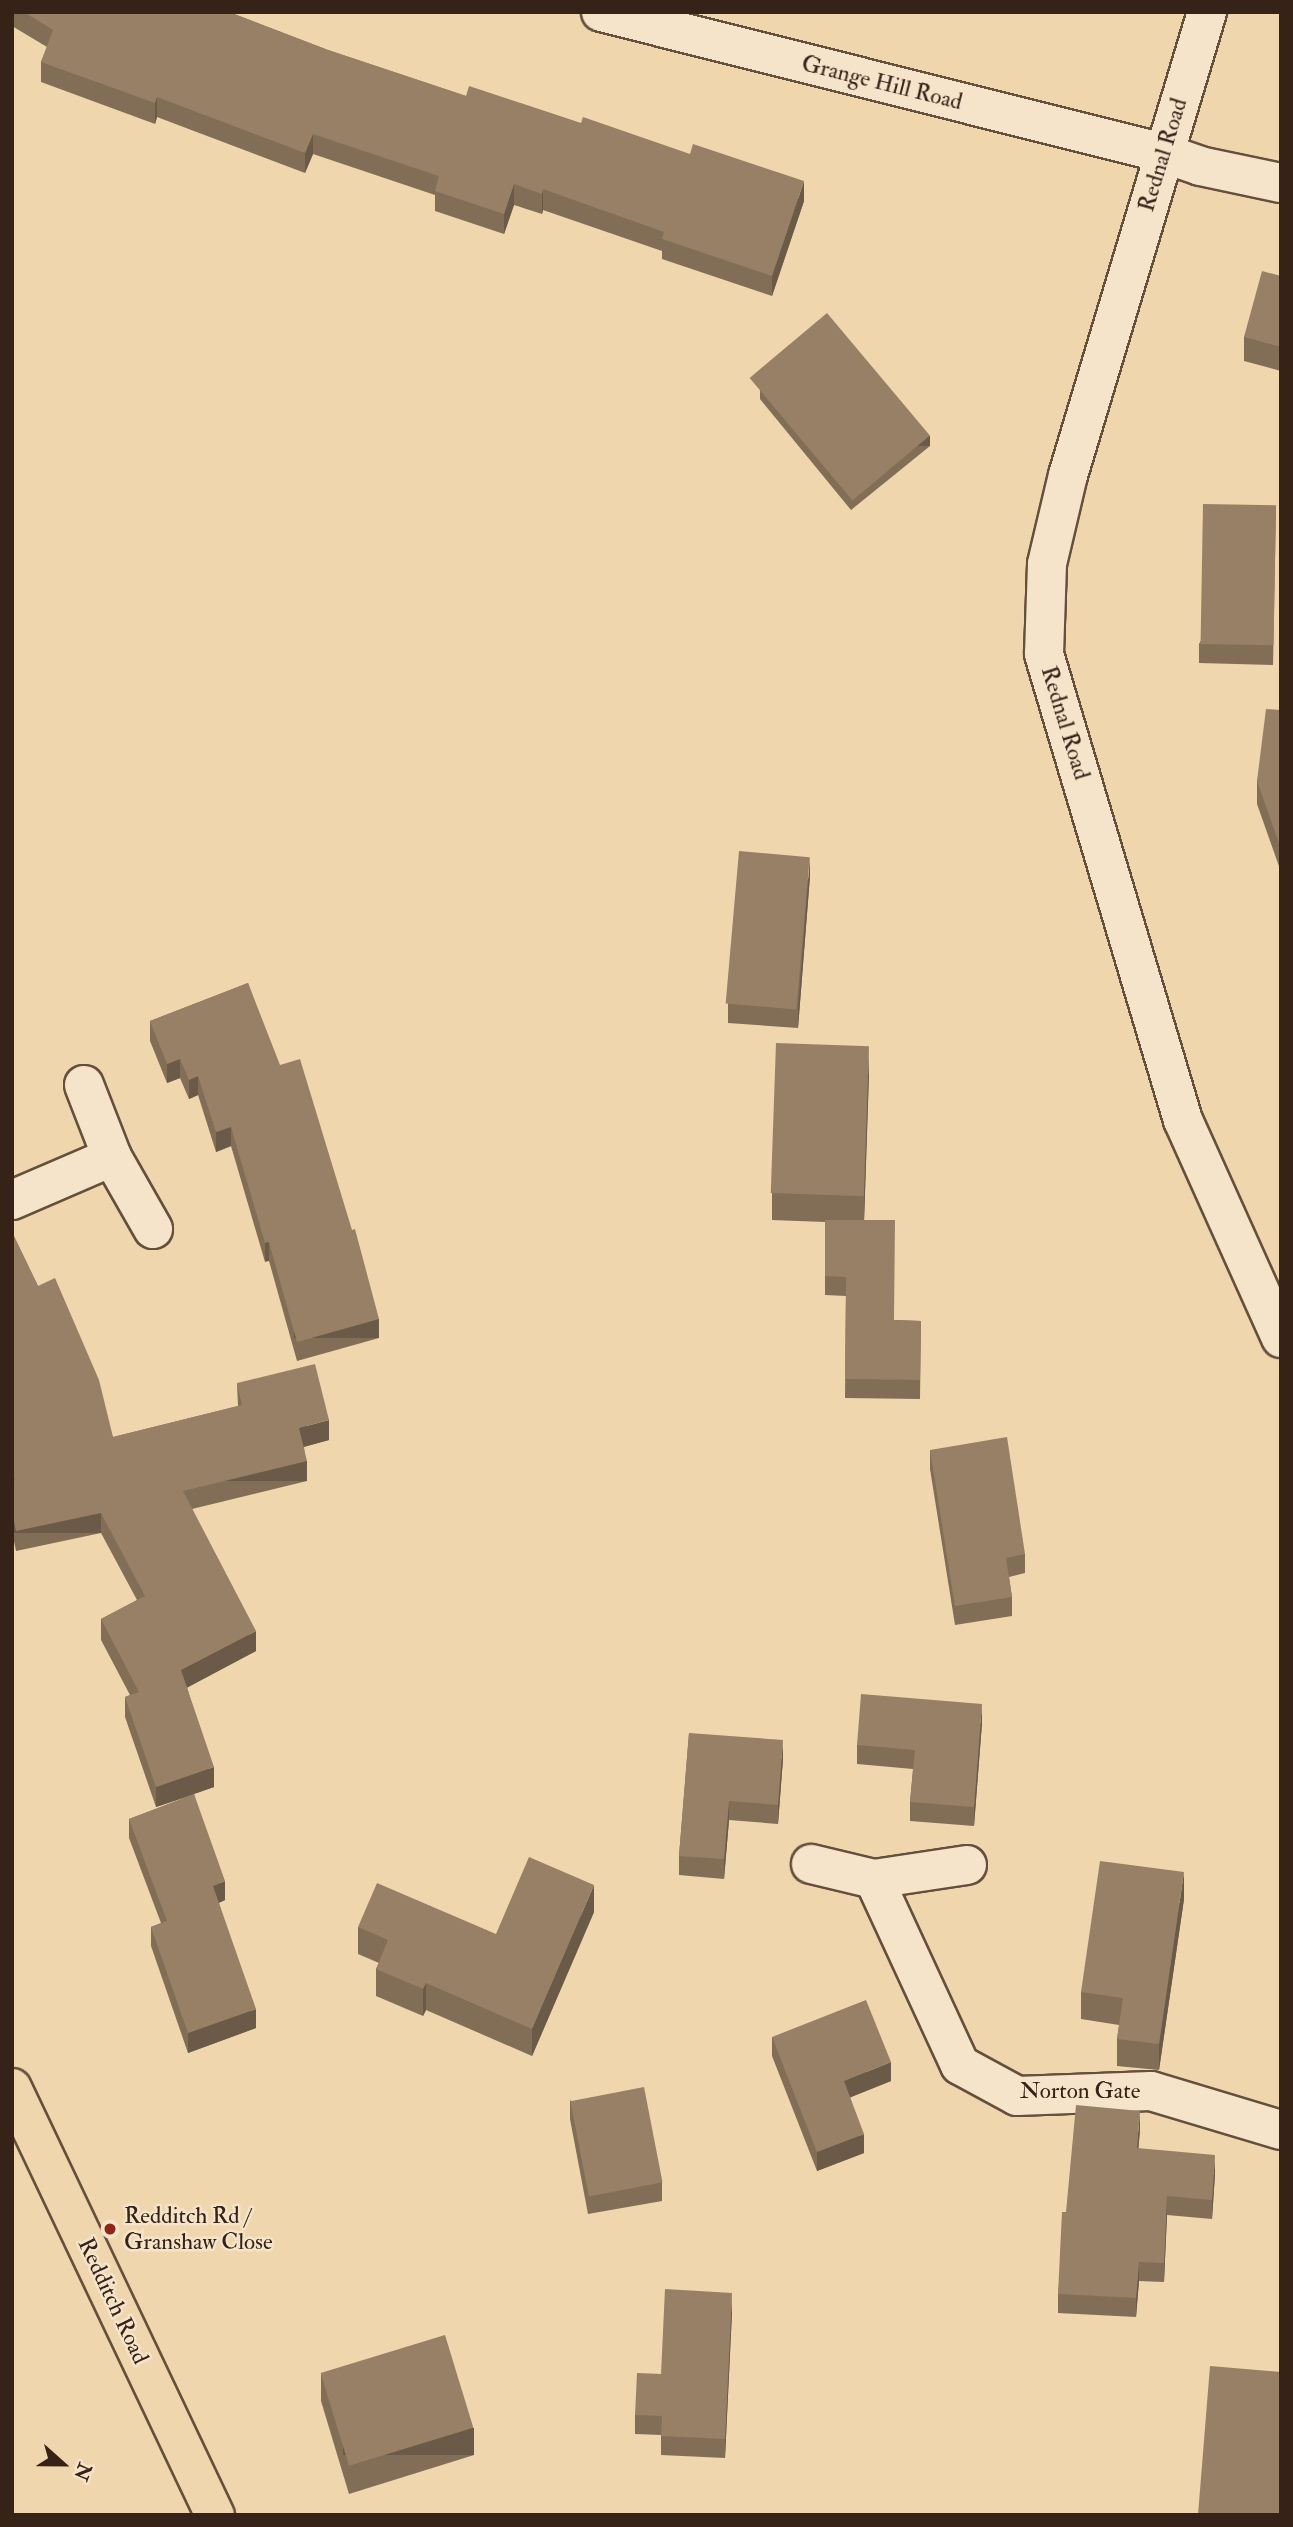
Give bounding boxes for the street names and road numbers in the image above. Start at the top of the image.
street label: Grange Hill Road [799,50,965,116]
street label: Rednal Road [1133,95,1193,215]
street label: Rednal Road [1035,663,1095,783]
street label: Norton Gate [1020,2077,1140,2105]
street label: Redditch Road [72,2233,154,2369]

